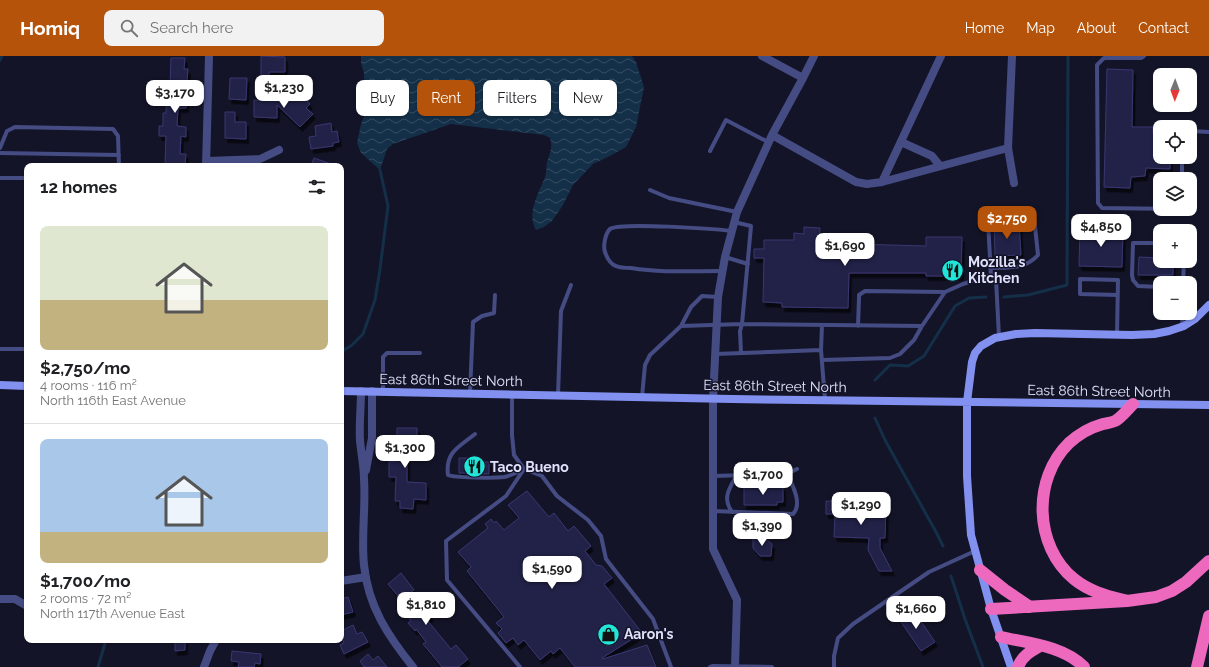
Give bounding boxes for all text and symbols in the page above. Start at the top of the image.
search box [104,10,384,46]
text: Homiq [20,17,80,39]
icon: search [118,17,140,39]
text: Search here [150,19,233,37]
text: Home [965,20,1004,36]
text: Map [1026,20,1055,36]
text: About [1077,20,1116,36]
text: Contact [1138,20,1189,36]
north arrow [1153,68,1197,112]
map controls [1153,68,1197,320]
pin: $1,230 [251,75,317,109]
pin: $3,170 [142,80,208,114]
text: $1,230 [264,80,304,95]
chip: Buy [356,80,409,116]
chip: Rent [417,80,475,116]
chip: Filters [483,80,551,116]
chip: New [559,80,617,116]
text: $3,170 [155,85,195,100]
button: locate [1153,120,1197,164]
button: layers [1153,172,1197,216]
icon: filters [306,176,328,198]
text: 12 homes [40,177,117,197]
pin: $2,750 [974,206,1040,240]
text: $2,750 [987,211,1027,226]
pin: $4,850 [1068,214,1134,248]
text: $4,850 [1080,219,1122,234]
button: + [1153,224,1197,268]
pin: $1,690 [812,233,878,267]
text: $1,690 [824,238,866,253]
icon: home [148,252,220,324]
place label: Mozilla's Kitchen [968,254,1026,286]
restaurant icon: Mozilla's Kitchen [939,257,965,283]
button: − [1153,276,1197,320]
text: $2,750/mo [40,358,130,378]
street label: East 86th Street North [379,371,523,389]
street label: East 86th Street North [703,377,847,395]
text: 4 rooms · 116 m² [40,378,137,393]
street label: East 86th Street North [1027,382,1171,400]
text: North 116th East Avenue [40,393,186,408]
pin: $1,300 [372,435,438,469]
text: $1,300 [385,440,425,455]
restaurant icon: Taco Bueno [461,454,487,480]
place label: Taco Bueno [490,459,569,475]
pin: $1,700 [730,462,796,496]
icon: home [148,465,220,537]
text: $1,700 [743,467,783,482]
pin: $1,290 [828,492,894,526]
text: $1,290 [841,497,881,512]
pin: $1,390 [729,513,795,547]
text: $1,390 [742,518,782,533]
pin: $1,590 [519,556,585,590]
text: $1,590 [532,561,572,576]
text: $1,700/mo [40,571,130,591]
text: 2 rooms · 72 m² [40,591,131,606]
pin: $1,810 [393,592,459,626]
pin: $1,660 [883,596,949,630]
text: $1,810 [406,597,446,612]
text: $1,660 [895,601,937,616]
text: North 117th Avenue East [40,606,185,621]
shop icon: Aaron's [596,621,622,647]
place label: Aaron's [624,626,674,642]

